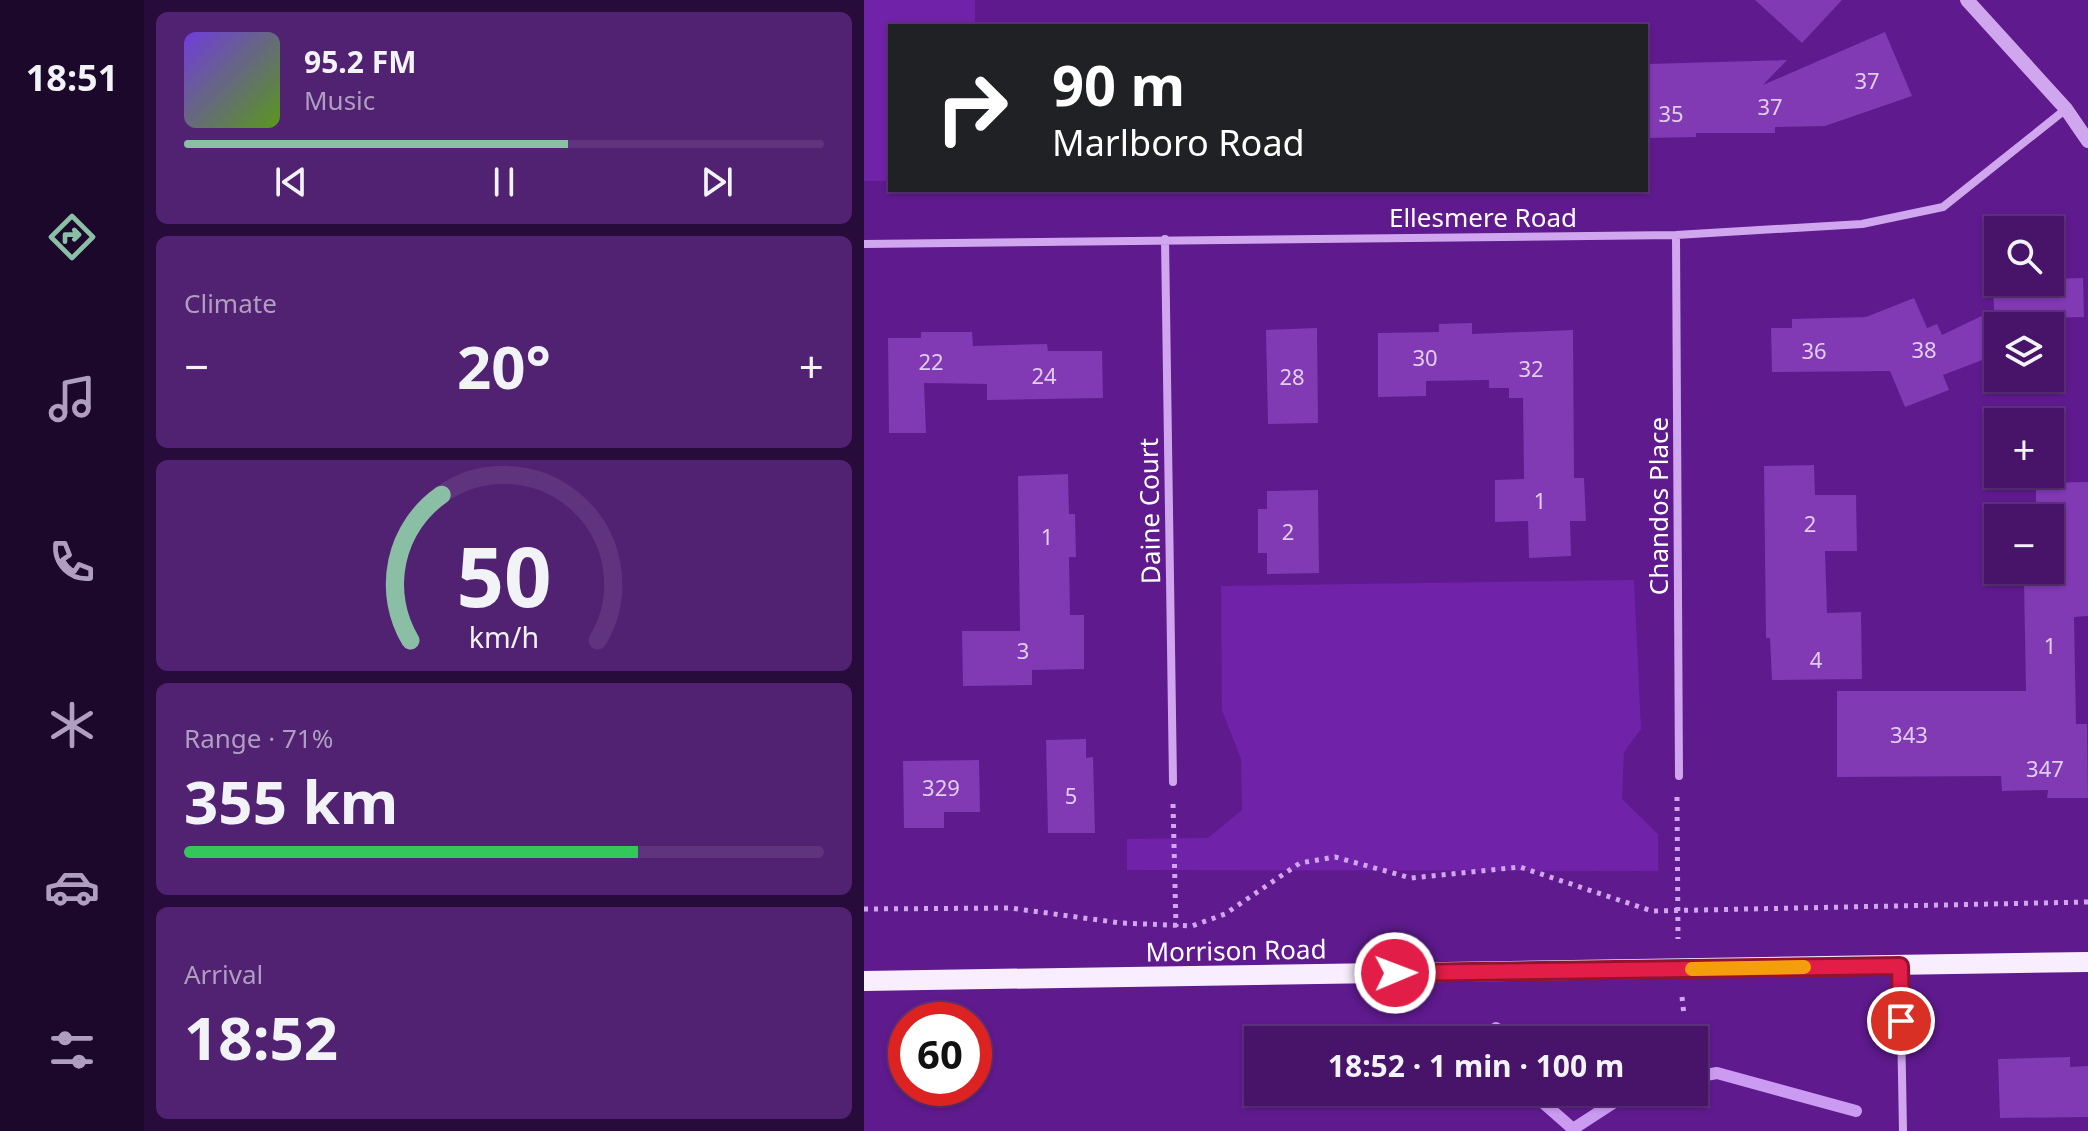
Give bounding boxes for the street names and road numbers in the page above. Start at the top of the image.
street label: Ellesmere Road [1389,199,1577,235]
street label: Chandos Place [1640,417,1676,595]
street label: Daine Court [1130,438,1168,584]
street label: Morrison Road [1145,930,1327,970]

